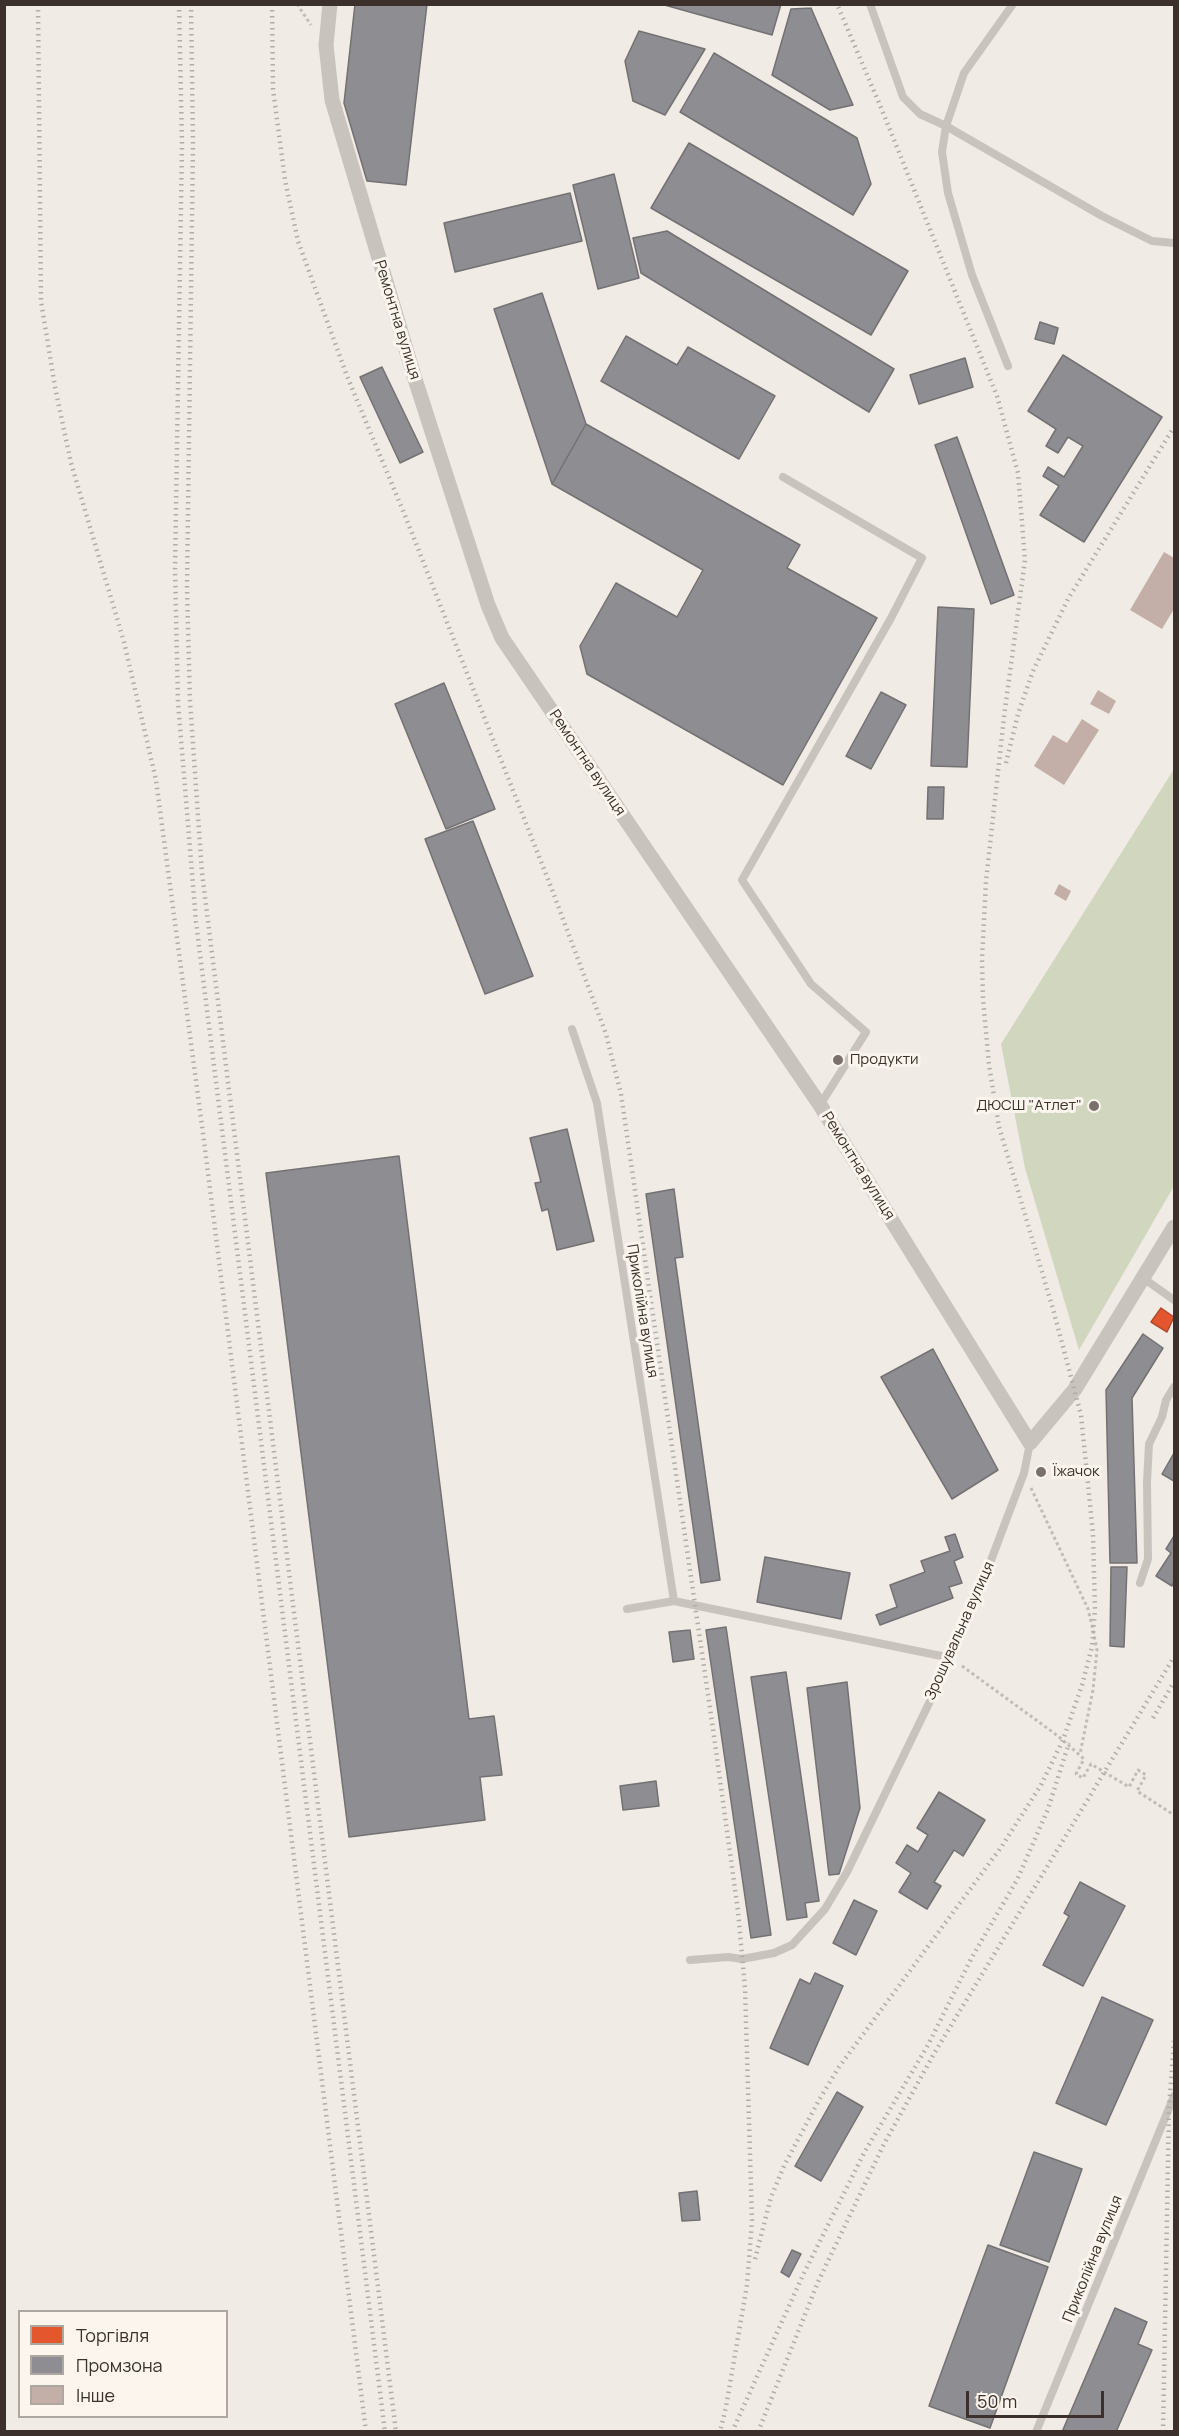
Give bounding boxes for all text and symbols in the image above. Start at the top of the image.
street label: Ремонтна вулиця [370,258,424,382]
street label: Ремонтна вулиця [545,707,629,819]
place label: Продукти [850,1051,919,1069]
marker: Продукти [831,1053,845,1067]
place label: ДЮСШ "Атлет" [976,1097,1082,1115]
marker: ДЮСШ "Атлет" [1087,1099,1101,1113]
street label: Ремонтна вулиця [818,1109,898,1223]
street label: Приколійна вулиця [623,1243,661,1379]
place label: Їжачок [1053,1463,1099,1481]
marker: Їжачок [1034,1465,1048,1479]
street label: Зрошувальна вулиця [921,1559,999,1703]
street label: Приколійна вулиця [1059,2193,1127,2325]
legend [18,2310,228,2418]
text: Торгівля [76,2323,149,2347]
text: Промзона [76,2353,163,2377]
scale bar [969,2379,1107,2417]
text: Інше [76,2383,115,2407]
text: 50 m [977,2389,1017,2413]

